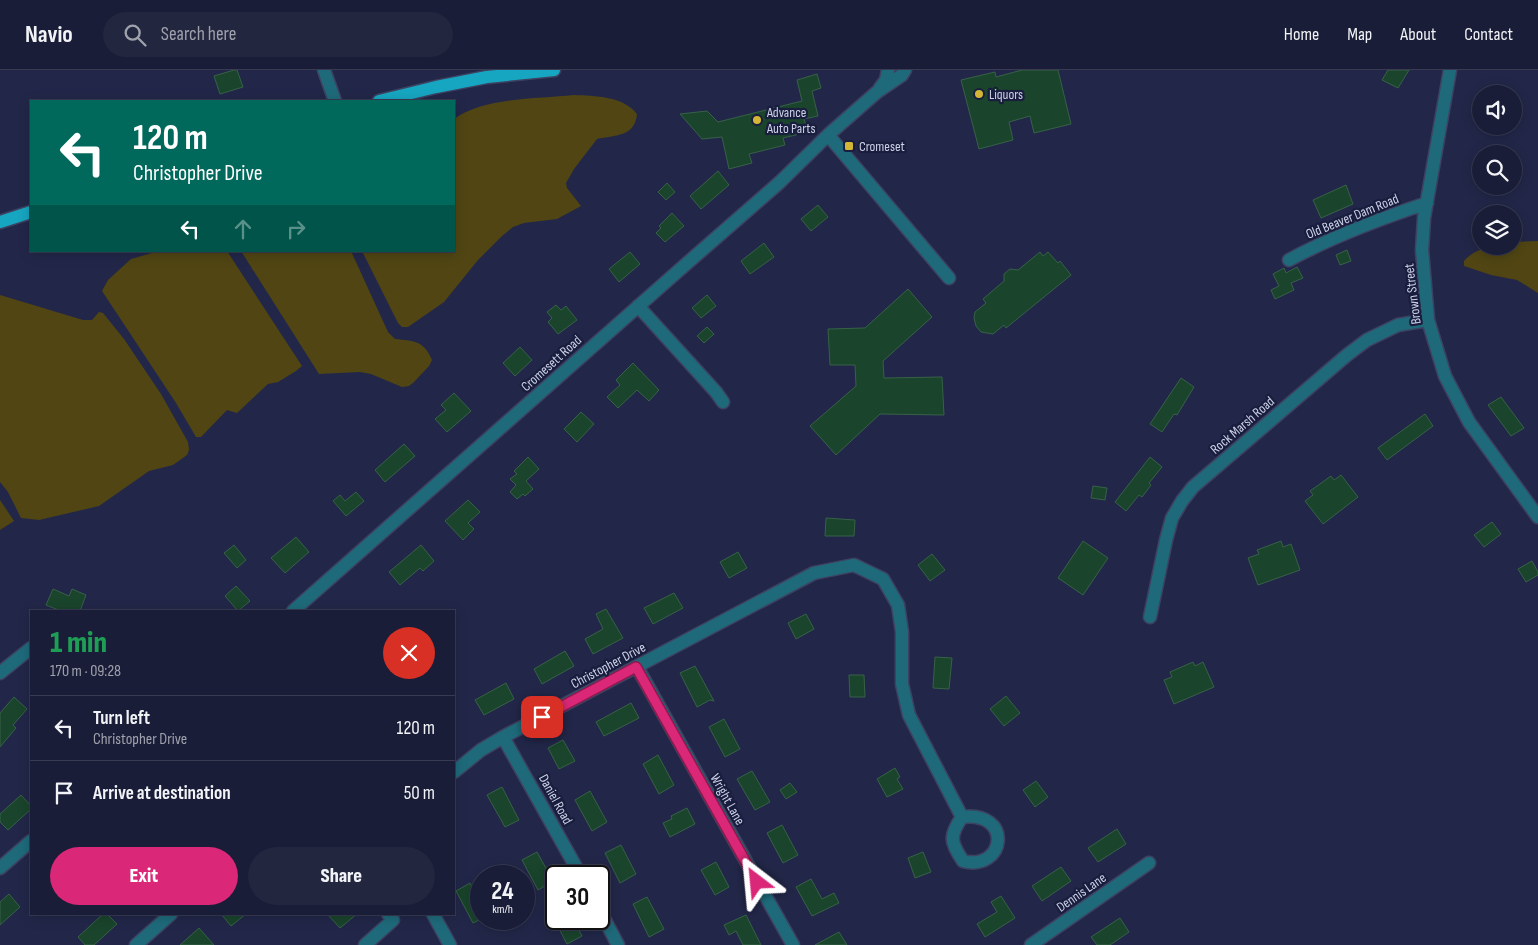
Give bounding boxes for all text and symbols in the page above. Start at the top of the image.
search box [103,12,453,57]
text: Navio [25,20,73,49]
icon: search [121,21,149,49]
text: Search here [161,23,236,46]
text: Home [1284,24,1319,45]
text: Map [1347,24,1372,45]
text: About [1400,24,1436,45]
text: Contact [1464,24,1513,45]
map controls [1472,85,1522,255]
button: sound [1472,85,1522,135]
place label: Liquors [989,86,1023,103]
marker: Liquors [973,88,985,100]
place label: Advance Auto Parts [766,104,816,137]
marker: Advance Auto Parts [751,114,763,126]
text: 120 m [133,117,208,160]
icon: left [50,120,115,185]
place label: Cromeset [859,138,905,155]
marker: Cromeset [843,140,855,152]
button: search [1472,145,1522,195]
text: Christopher Drive [133,160,263,187]
street label: Old Beaver Dam Road [1303,190,1401,243]
button: layers [1472,205,1522,255]
icon: left [176,215,204,243]
icon: ahead [229,215,257,243]
icon: right [282,215,310,243]
street label: Brown Street [1400,262,1425,325]
street label: Cromesett Road [518,332,585,395]
street label: Rock Marsh Road [1207,393,1278,458]
text: 1 min [50,625,107,661]
button: close [383,627,435,679]
street label: Christopher Drive [568,639,649,692]
text: 170 m · 09:28 [50,662,121,681]
pin [521,696,563,738]
icon: arrive [528,703,556,731]
text: Turn left [93,707,150,730]
icon: left [50,714,78,742]
text: 120 m [397,717,435,740]
text: Christopher Drive [93,730,187,749]
street label: Daniel Road [535,771,576,827]
street label: Wright Lane [707,771,749,828]
icon: arrive [50,779,78,807]
text: Arrive at destination [93,782,231,805]
text: 50 m [404,782,435,805]
button: Exit [50,847,238,905]
button: Share [248,847,435,905]
position arrow [730,855,782,907]
speed limit sign: 30 [545,865,610,930]
street label: Dennis Lane [1053,869,1109,916]
text: 24 [491,876,514,907]
text: km/h [492,902,513,917]

